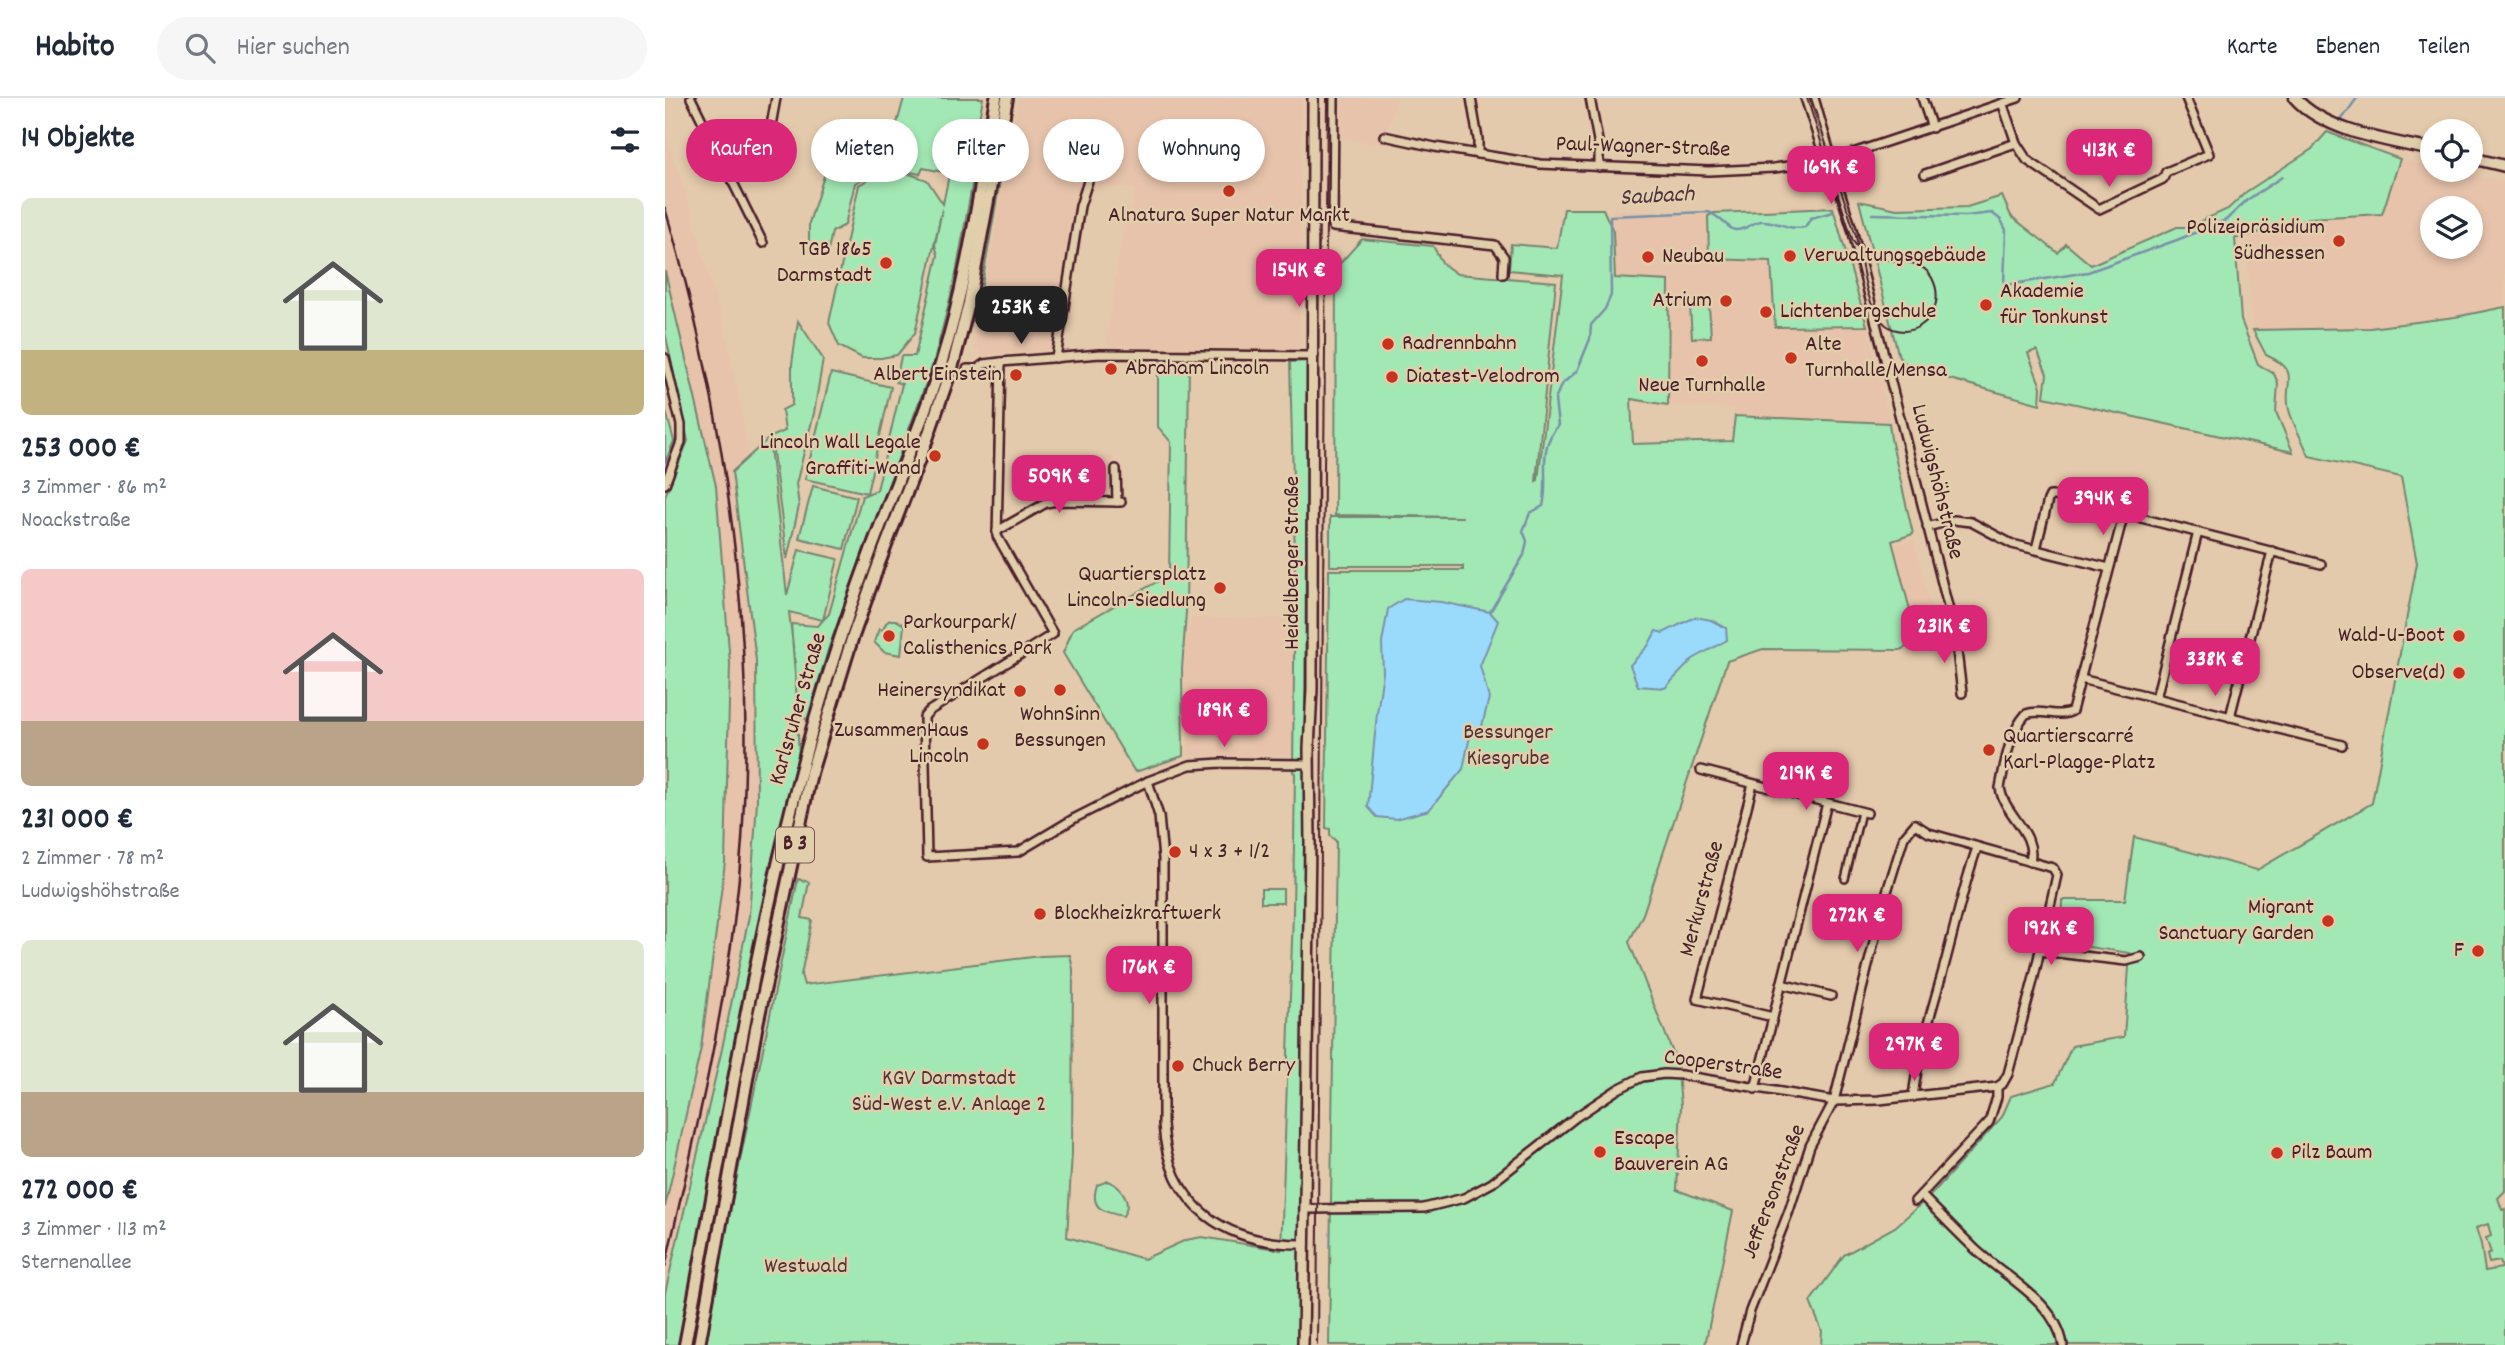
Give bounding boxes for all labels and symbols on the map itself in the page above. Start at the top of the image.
street label: Paul-Wagner-Straße [1555,128,1731,168]
pin: 413K € [2052,130,2166,189]
pin: 169K € [1774,146,1888,206]
water label: Saubach [1619,178,1696,216]
marker: Alnatura Super Natur Markt [1221,183,1237,199]
place label: Alnatura Super Natur Markt [1108,200,1350,233]
place label: Polizeipräsidium Südhessen [2186,212,2325,271]
marker: Polizeipräsidium Südhessen [2331,233,2347,249]
place label: TGB 1865 Darmstadt [777,234,872,293]
place label: Verwaltungsgebäude [1804,240,1986,273]
place label: Neubau [1662,241,1724,274]
marker: Verwaltungsgebäude [1782,248,1798,264]
marker: Neubau [1640,249,1656,265]
pin: 154K € [1242,250,1356,309]
marker: TGB 1865 Darmstadt [878,255,894,271]
place label: Akademie für Tonkunst [2000,276,2108,335]
place label: Atrium [1652,285,1712,318]
pin: 253K € [964,286,1078,346]
marker: Atrium [1718,293,1734,309]
place label: Lichtenbergschule [1780,296,1936,329]
marker: Akademie für Tonkunst [1978,297,1994,313]
marker: Lichtenbergschule [1758,304,1774,320]
place label: Radrennbahn [1402,328,1517,361]
place label: Alte Turnhalle/Mensa [1805,329,1948,388]
marker: Radrennbahn [1380,336,1396,352]
marker: Alte Turnhalle/Mensa [1783,350,1799,366]
place label: Abraham Lincoln [1125,353,1269,386]
marker: Neue Turnhalle [1694,353,1710,369]
place label: Albert Einstein [873,359,1002,392]
marker: Abraham Lincoln [1103,361,1119,377]
place label: Diatest-Velodrom [1406,361,1560,394]
marker: Albert Einstein [1008,367,1024,383]
marker: Diatest-Velodrom [1384,369,1400,385]
place label: Neue Turnhalle [1638,370,1766,403]
street label: Ludwigshöhstraße [1901,401,1971,563]
place label: Lincoln Wall Legale Graffiti-Wand [760,427,921,486]
marker: Lincoln Wall Legale Graffiti-Wand [927,448,943,464]
pin: 509K € [1002,456,1116,515]
street label: Heidelberger Straße [1277,476,1310,650]
pin: 394K € [2046,478,2160,537]
place label: Quartiersplatz Lincoln-Siedlung [1067,559,1206,618]
marker: Quartiersplatz Lincoln-Siedlung [1212,580,1228,596]
pin: 231K € [1887,606,2001,665]
place label: Parkourpark/ Calisthenics Park [903,607,1052,666]
place label: Wald-U-Boot [2338,620,2445,653]
marker: Parkourpark/ Calisthenics Park [881,628,897,644]
marker: Wald-U-Boot [2451,628,2467,644]
street label: Karlsruher Straße [762,629,836,789]
pin: 338K € [2158,638,2272,698]
place label: Observe(d) [2352,657,2445,690]
marker: Observe(d) [2451,665,2467,681]
place label: Heinersyndikat [877,675,1006,708]
marker: WohnSinn Bessungen [1052,682,1068,698]
marker: Heinersyndikat [1012,683,1028,699]
pin: 189K € [1167,690,1281,749]
place label: WohnSinn Bessungen [1014,699,1106,758]
place label: ZusammenHaus Lincoln [834,715,969,774]
park label: Bessunger Kiesgrube [1463,717,1553,776]
place label: Quartierscarré Karl-Plagge-Platz [2003,721,2155,780]
marker: ZusammenHaus Lincoln [975,736,991,752]
marker: Quartierscarré Karl-Plagge-Platz [1981,742,1997,758]
pin: 219K € [1749,752,1863,812]
road number: B 3 [776,828,814,862]
place label: 4 x 3 + 1/2 [1189,836,1270,869]
street label: Merkurstraße [1672,837,1734,961]
marker: 4 x 3 + 1/2 [1167,844,1183,860]
place label: Migrant Sanctuary Garden [2158,892,2314,951]
pin: 272K € [1800,894,1914,954]
place label: Blockheizkraftwerk [1054,898,1221,931]
marker: Blockheizkraftwerk [1032,906,1048,922]
pin: 192K € [1994,908,2108,967]
marker: Migrant Sanctuary Garden [2320,913,2336,929]
place label: F [2454,935,2465,968]
marker: F [2470,943,2486,959]
pin: 176K € [1092,946,1206,1006]
pin: 297K € [1857,1024,1971,1083]
street label: Cooperstraße [1661,1041,1785,1091]
place label: Chuck Berry [1192,1050,1296,1083]
marker: Chuck Berry [1170,1058,1186,1074]
park label: KGV Darmstadt Süd-West e.V. Anlage 2 [852,1063,1046,1122]
street label: Jeffersonstraße [1734,1120,1816,1264]
place label: Escape Bauverein AG [1614,1123,1728,1182]
place label: Pilz Baum [2291,1137,2373,1170]
marker: Escape Bauverein AG [1592,1144,1608,1160]
marker: Pilz Baum [2269,1145,2285,1161]
park label: Westwald [764,1251,848,1284]

